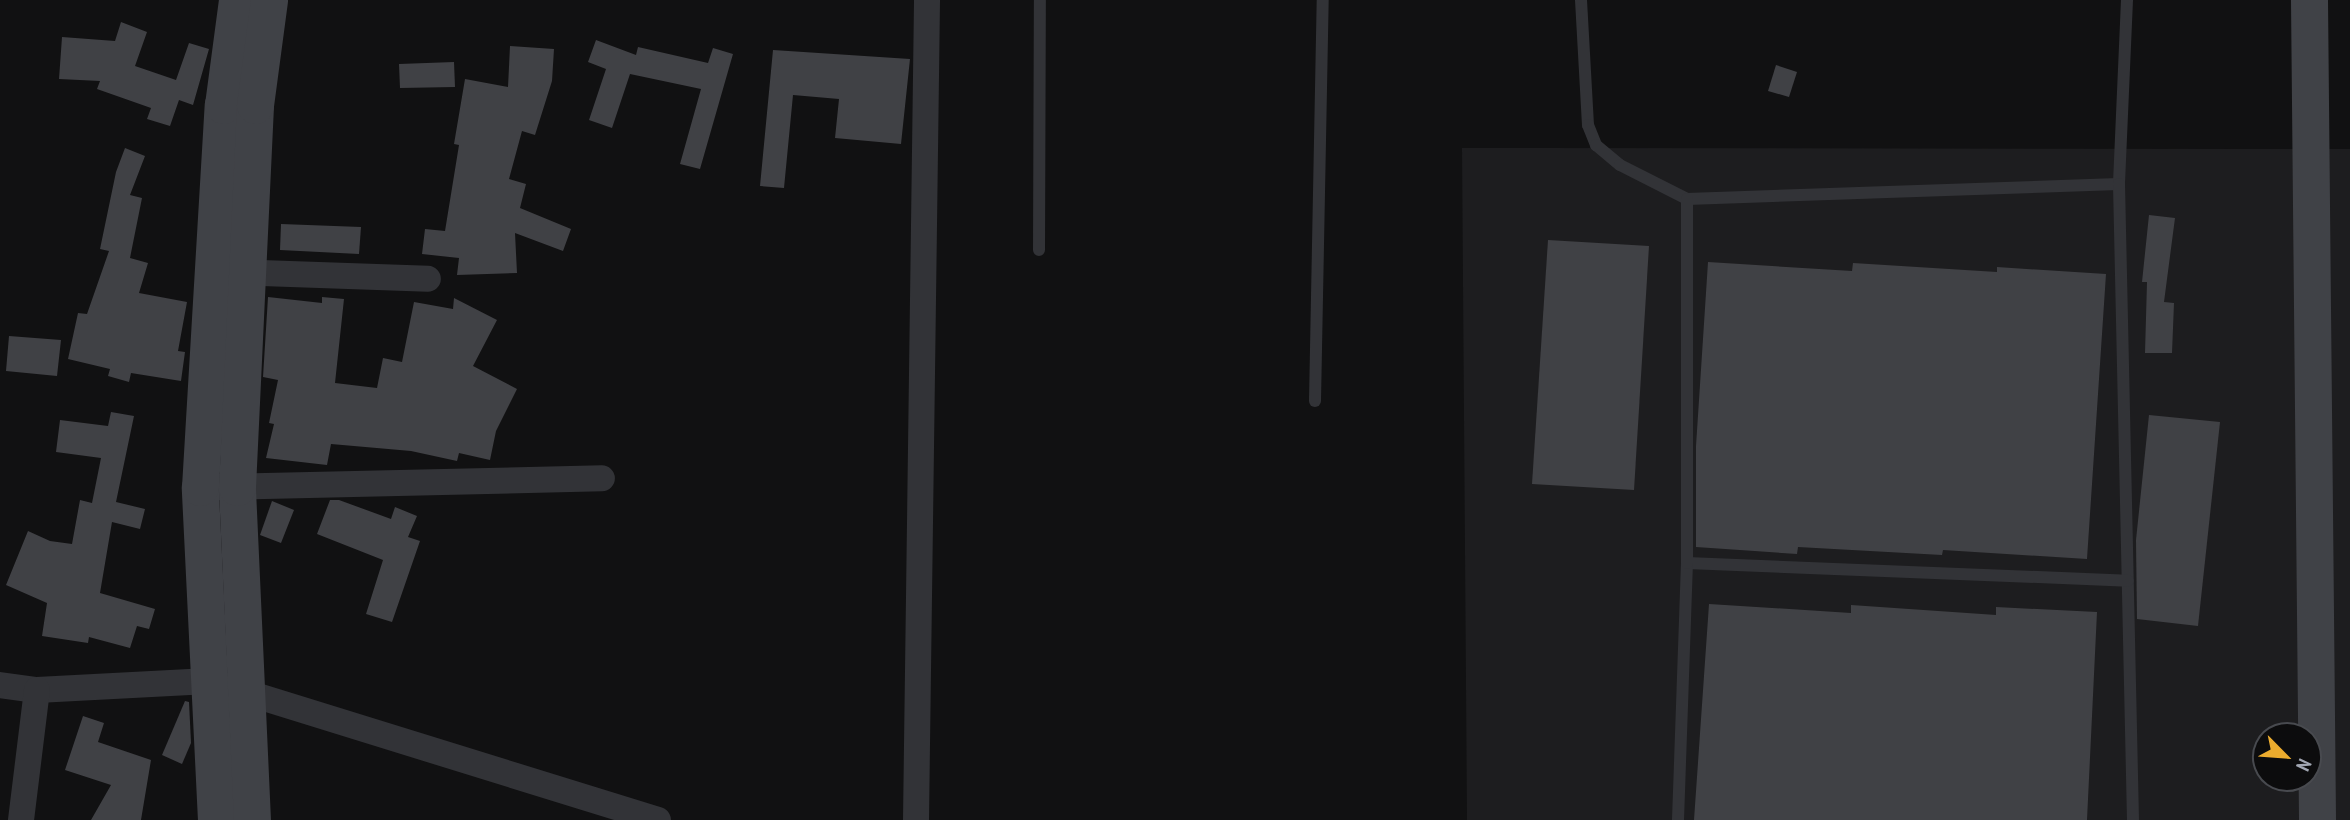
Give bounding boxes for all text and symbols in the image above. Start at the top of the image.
north arrow [2252,722,2322,792]
text: N [2291,755,2317,775]

